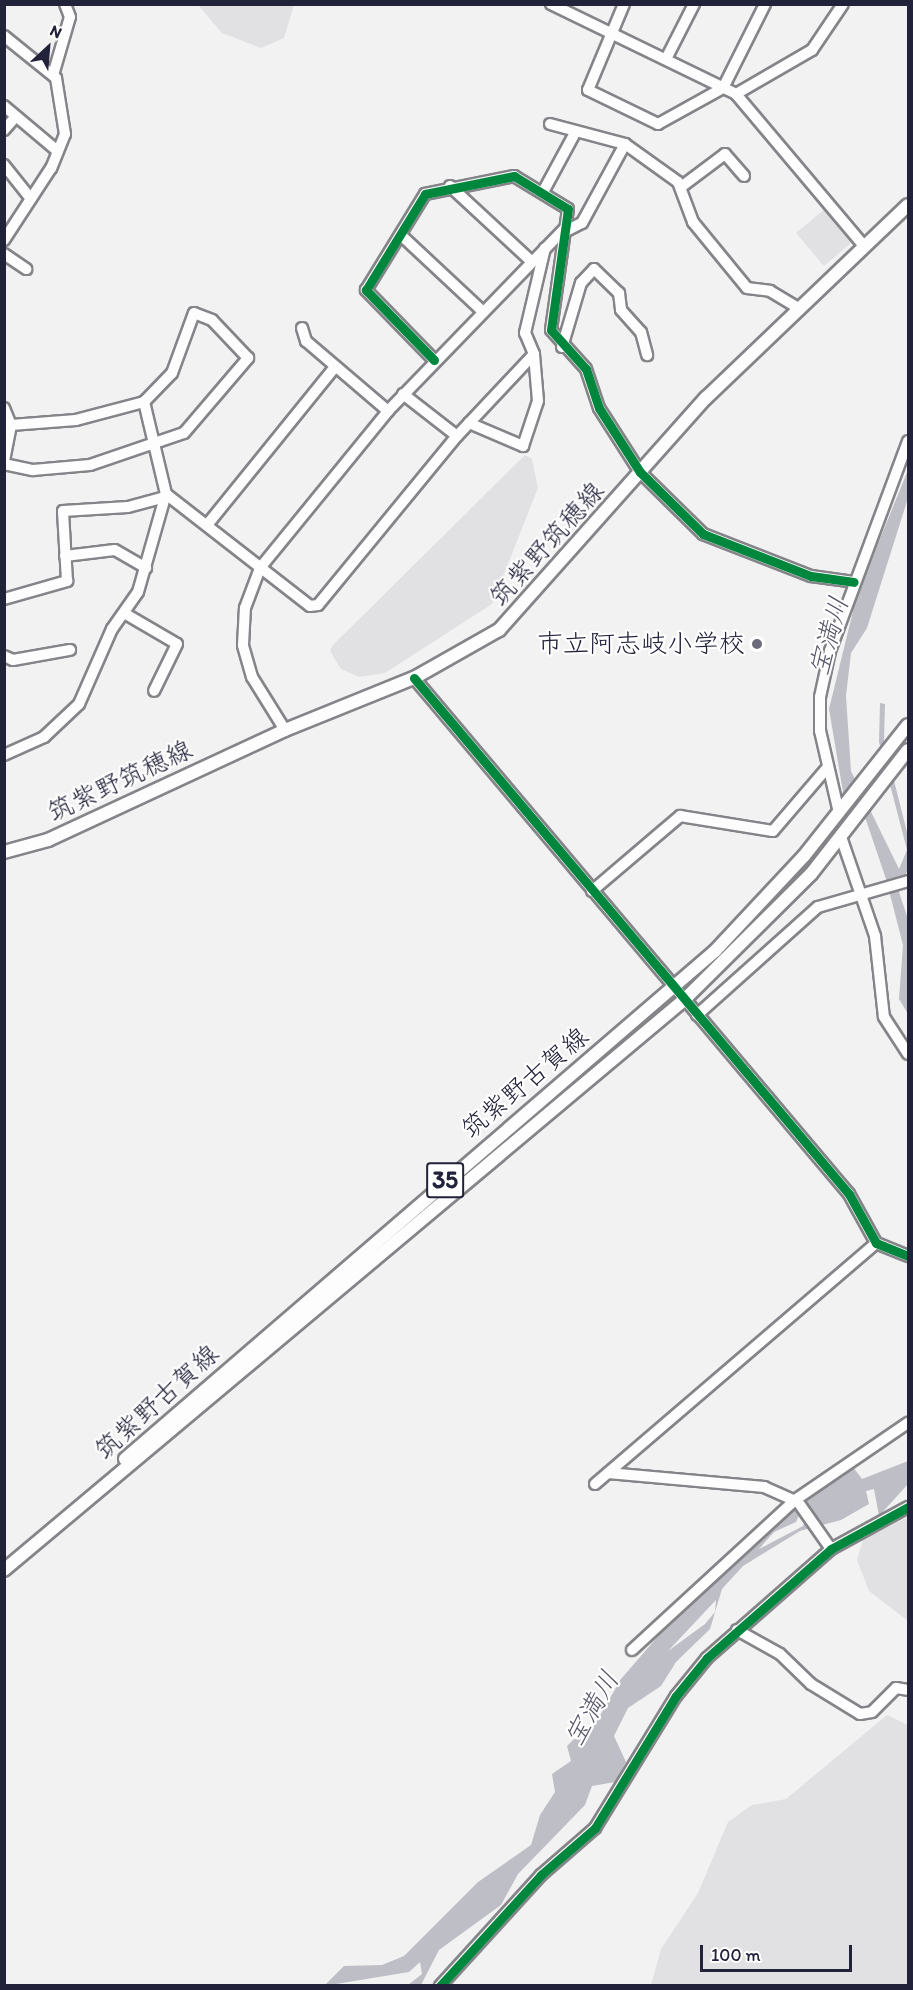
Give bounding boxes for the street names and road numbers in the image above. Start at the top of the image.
street label: 筑紫野筑穂線 [483,476,611,612]
street label: 筑紫野筑穂線 [43,734,197,828]
street label: 筑紫野古賀線 [455,1021,595,1145]
road number: 35 [426,1159,464,1201]
street label: 筑紫野古賀線 [89,1338,225,1466]

